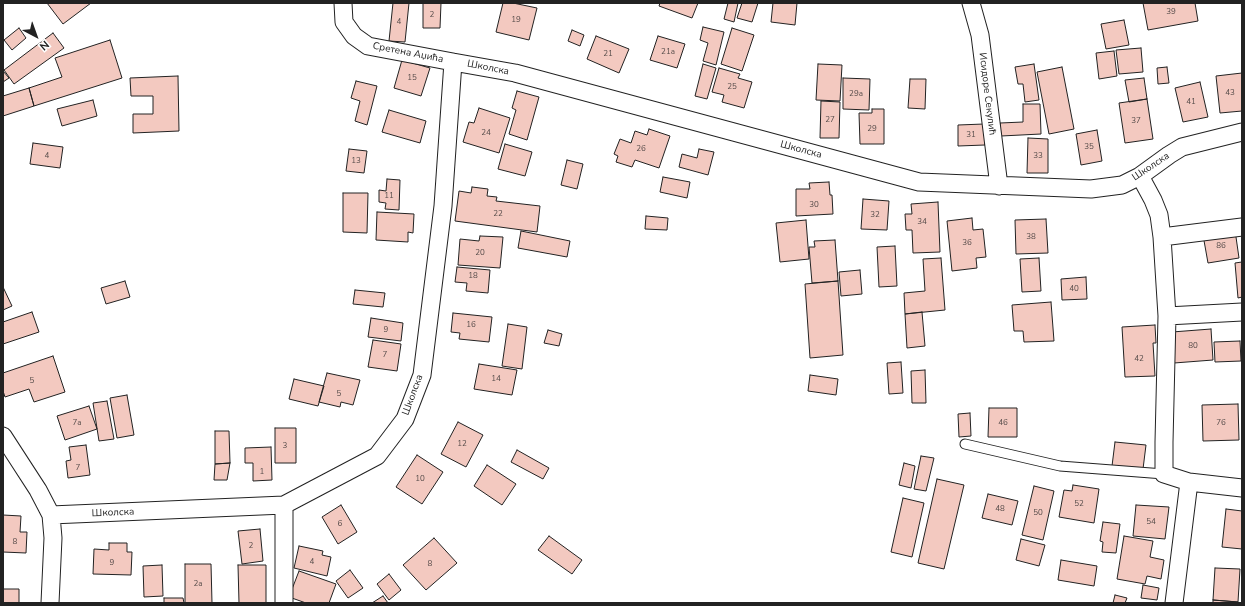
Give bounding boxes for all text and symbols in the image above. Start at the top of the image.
house number: 39 [1166,7,1176,17]
house number: 2 [430,10,434,20]
house number: 19 [511,15,521,25]
north arrow [16,16,56,56]
house number: 4 [397,17,401,27]
text: N [36,37,52,54]
street label: Сретена Аџића [372,40,444,66]
house number: 21a [661,47,675,57]
house number: 21 [603,49,613,59]
street label: Исидоре Секулић [976,52,998,136]
street label: Школска [466,58,510,78]
house number: 15 [407,73,417,83]
house number: 25 [727,82,737,92]
house number: 43 [1225,88,1235,98]
house number: 29a [849,89,863,99]
house number: 41 [1186,97,1196,107]
house number: 27 [825,115,835,125]
house number: 37 [1131,116,1141,126]
house number: 29 [867,124,877,134]
house number: 24 [481,128,491,138]
house number: 31 [966,130,976,140]
street label: Школска [779,139,823,161]
house number: 35 [1084,142,1094,152]
house number: 26 [636,144,646,154]
street label: Школска [1130,150,1172,184]
house number: 4 [45,151,49,161]
house number: 33 [1033,151,1043,161]
house number: 13 [351,156,361,166]
house number: 11 [384,191,394,201]
house number: 30 [809,200,819,210]
house number: 22 [493,209,503,219]
house number: 32 [870,210,880,220]
house number: 34 [917,217,927,227]
house number: 38 [1026,232,1036,242]
house number: 36 [962,238,972,248]
house number: 86 [1216,241,1226,251]
house number: 20 [475,248,485,258]
house number: 18 [468,271,478,281]
house number: 40 [1069,284,1079,294]
house number: 16 [466,320,476,330]
house number: 9 [384,325,388,335]
house number: 80 [1188,341,1198,351]
house number: 7 [383,350,387,360]
house number: 42 [1134,354,1144,364]
street label: Школска [400,373,426,417]
house number: 14 [491,374,501,384]
house number: 5 [30,376,34,386]
house number: 5 [337,389,341,399]
house number: 7a [72,418,82,428]
house number: 46 [998,418,1008,428]
house number: 76 [1216,418,1226,428]
house number: 12 [457,439,467,449]
house number: 3 [283,441,287,451]
house number: 7 [76,463,80,473]
house number: 1 [260,467,264,477]
house number: 10 [415,474,425,484]
house number: 52 [1074,499,1084,509]
house number: 48 [995,504,1005,514]
street label: Школска [92,506,134,520]
house number: 50 [1033,508,1043,518]
house number: 54 [1146,517,1156,527]
house number: 6 [338,519,342,529]
house number: 8 [13,537,17,547]
house number: 2 [249,541,253,551]
house number: 4 [310,557,314,567]
house number: 9 [110,558,114,568]
house number: 8 [428,559,432,569]
house number: 2a [193,579,203,589]

